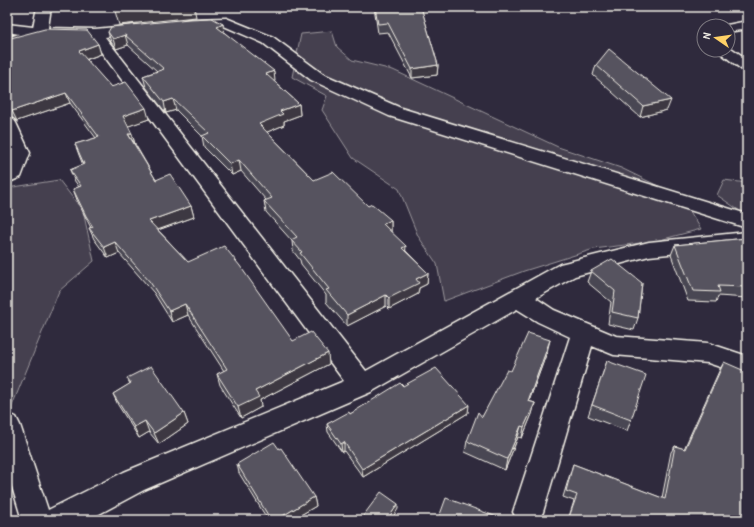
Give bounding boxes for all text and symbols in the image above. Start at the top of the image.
north arrow [696,18,736,58]
text: N [699,31,714,40]

